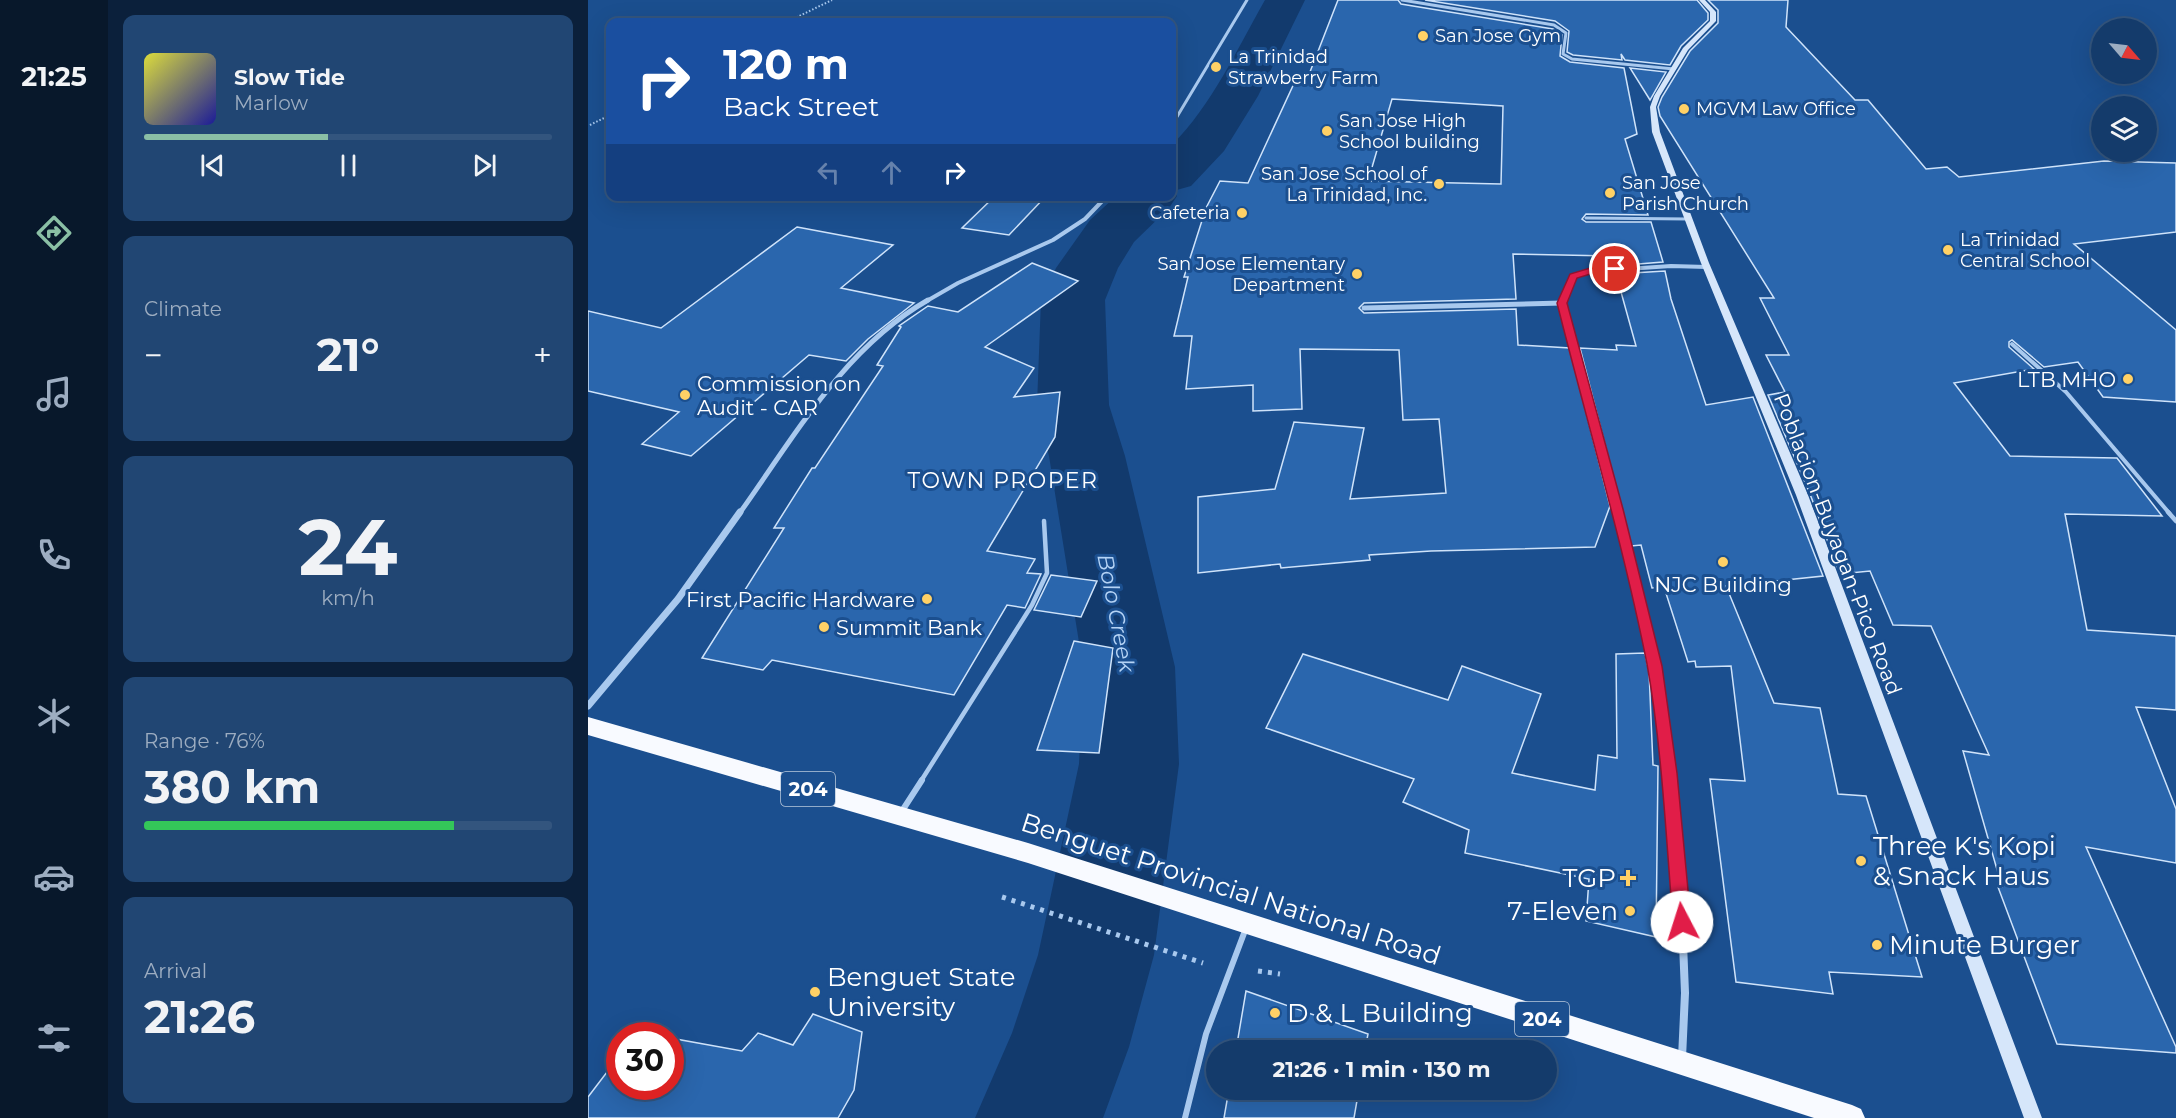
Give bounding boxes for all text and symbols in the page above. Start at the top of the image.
north arrow [2091,18,2157,84]
map controls [2091,18,2157,162]
place label: San Jose Gym [1435,25,1561,47]
marker: San Jose Gym [1416,29,1430,43]
text: 120 m [723,38,849,90]
icon: right [624,42,702,120]
place label: La Trinidad Strawberry Farm [1228,46,1379,89]
text: 21:25 [21,60,87,93]
marker: La Trinidad Strawberry Farm [1209,60,1223,74]
text: Slow Tide [234,64,345,91]
text: Back Street [723,90,879,123]
text: Marlow [234,91,308,115]
button: layers [2091,96,2157,162]
place label: MGVM Law Office [1696,98,1856,120]
marker: MGVM Law Office [1677,102,1691,116]
place label: San Jose High School building [1339,110,1480,153]
marker: San Jose High School building [1320,124,1334,138]
icon: previous [196,149,229,182]
icon: pause [332,149,365,182]
icon: next [468,149,501,182]
icon: left [812,156,845,189]
icon: ahead [875,156,908,189]
icon: right [938,156,971,189]
place label: San Jose School of La Trinidad, Inc. [1261,163,1428,206]
place label: San Jose Parish Church [1622,172,1749,215]
marker: San Jose School of La Trinidad, Inc. [1432,177,1446,191]
marker: San Jose Parish Church [1603,186,1617,200]
place label: Cafeteria [1150,202,1230,224]
marker: Cafeteria [1235,206,1249,220]
icon: directions [33,212,75,254]
place label: La Trinidad Central School [1960,229,2090,272]
pin [1589,243,1640,294]
marker: La Trinidad Central School [1941,243,1955,257]
icon: arrive [1598,252,1631,285]
place label: San Jose Elementary Department [1157,253,1345,296]
marker: San Jose Elementary Department [1350,267,1364,281]
text: Climate [144,297,222,321]
text: 21° [316,327,380,382]
text: − [144,335,163,375]
text: + [533,335,552,375]
place label: LTB MHO [2017,367,2116,392]
place label: Commission on Audit - CAR [697,371,861,420]
marker: LTB MHO [2121,372,2135,386]
icon: music [33,373,75,415]
marker: Commission on Audit - CAR [678,388,692,402]
street label: Poblacion-Buyagan-Pico Road [1769,390,1907,698]
district label: TOWN PROPER [908,467,1098,494]
text: 24 [299,499,397,595]
icon: phone [33,534,75,576]
water label: Bolo Creek [1091,552,1141,675]
marker: NJC Building [1716,555,1730,569]
place label: NJC Building [1654,572,1792,597]
text: km/h [321,586,375,610]
place label: First Pacific Hardware [686,587,915,612]
marker: First Pacific Hardware [920,592,934,606]
place label: Summit Bank [836,615,983,640]
marker: Summit Bank [817,620,831,634]
icon: climate [33,695,75,737]
text: Range · 76% [144,729,265,753]
text: 380 km [144,759,320,814]
road number: 204 [781,772,835,806]
street label: Benguet Provincial National Road [1017,806,1445,972]
place label: Three K's Kopi & Snack Haus [1873,830,2056,892]
marker: Three K's Kopi & Snack Haus [1854,854,1868,868]
icon: car [33,856,75,898]
place label: TGP [1563,862,1616,894]
marker: TGP [1621,871,1635,885]
position arrow [1650,890,1714,954]
place label: 7-Eleven [1507,895,1618,927]
marker: 7-Eleven [1623,904,1637,918]
place label: Minute Burger [1889,929,2080,961]
marker: Minute Burger [1870,938,1884,952]
text: Arrival [144,959,207,983]
place label: Benguet State University [827,961,1015,1023]
marker: Benguet State University [808,985,822,999]
text: 21:26 [144,989,255,1044]
place label: D & L Building [1287,997,1473,1029]
road number: 204 [1515,1002,1569,1036]
marker: D & L Building [1268,1006,1282,1020]
icon: filters [33,1017,75,1059]
speed limit sign: 30 [606,1022,684,1100]
text: 21:26 · 1 min · 130 m [1272,1056,1491,1083]

